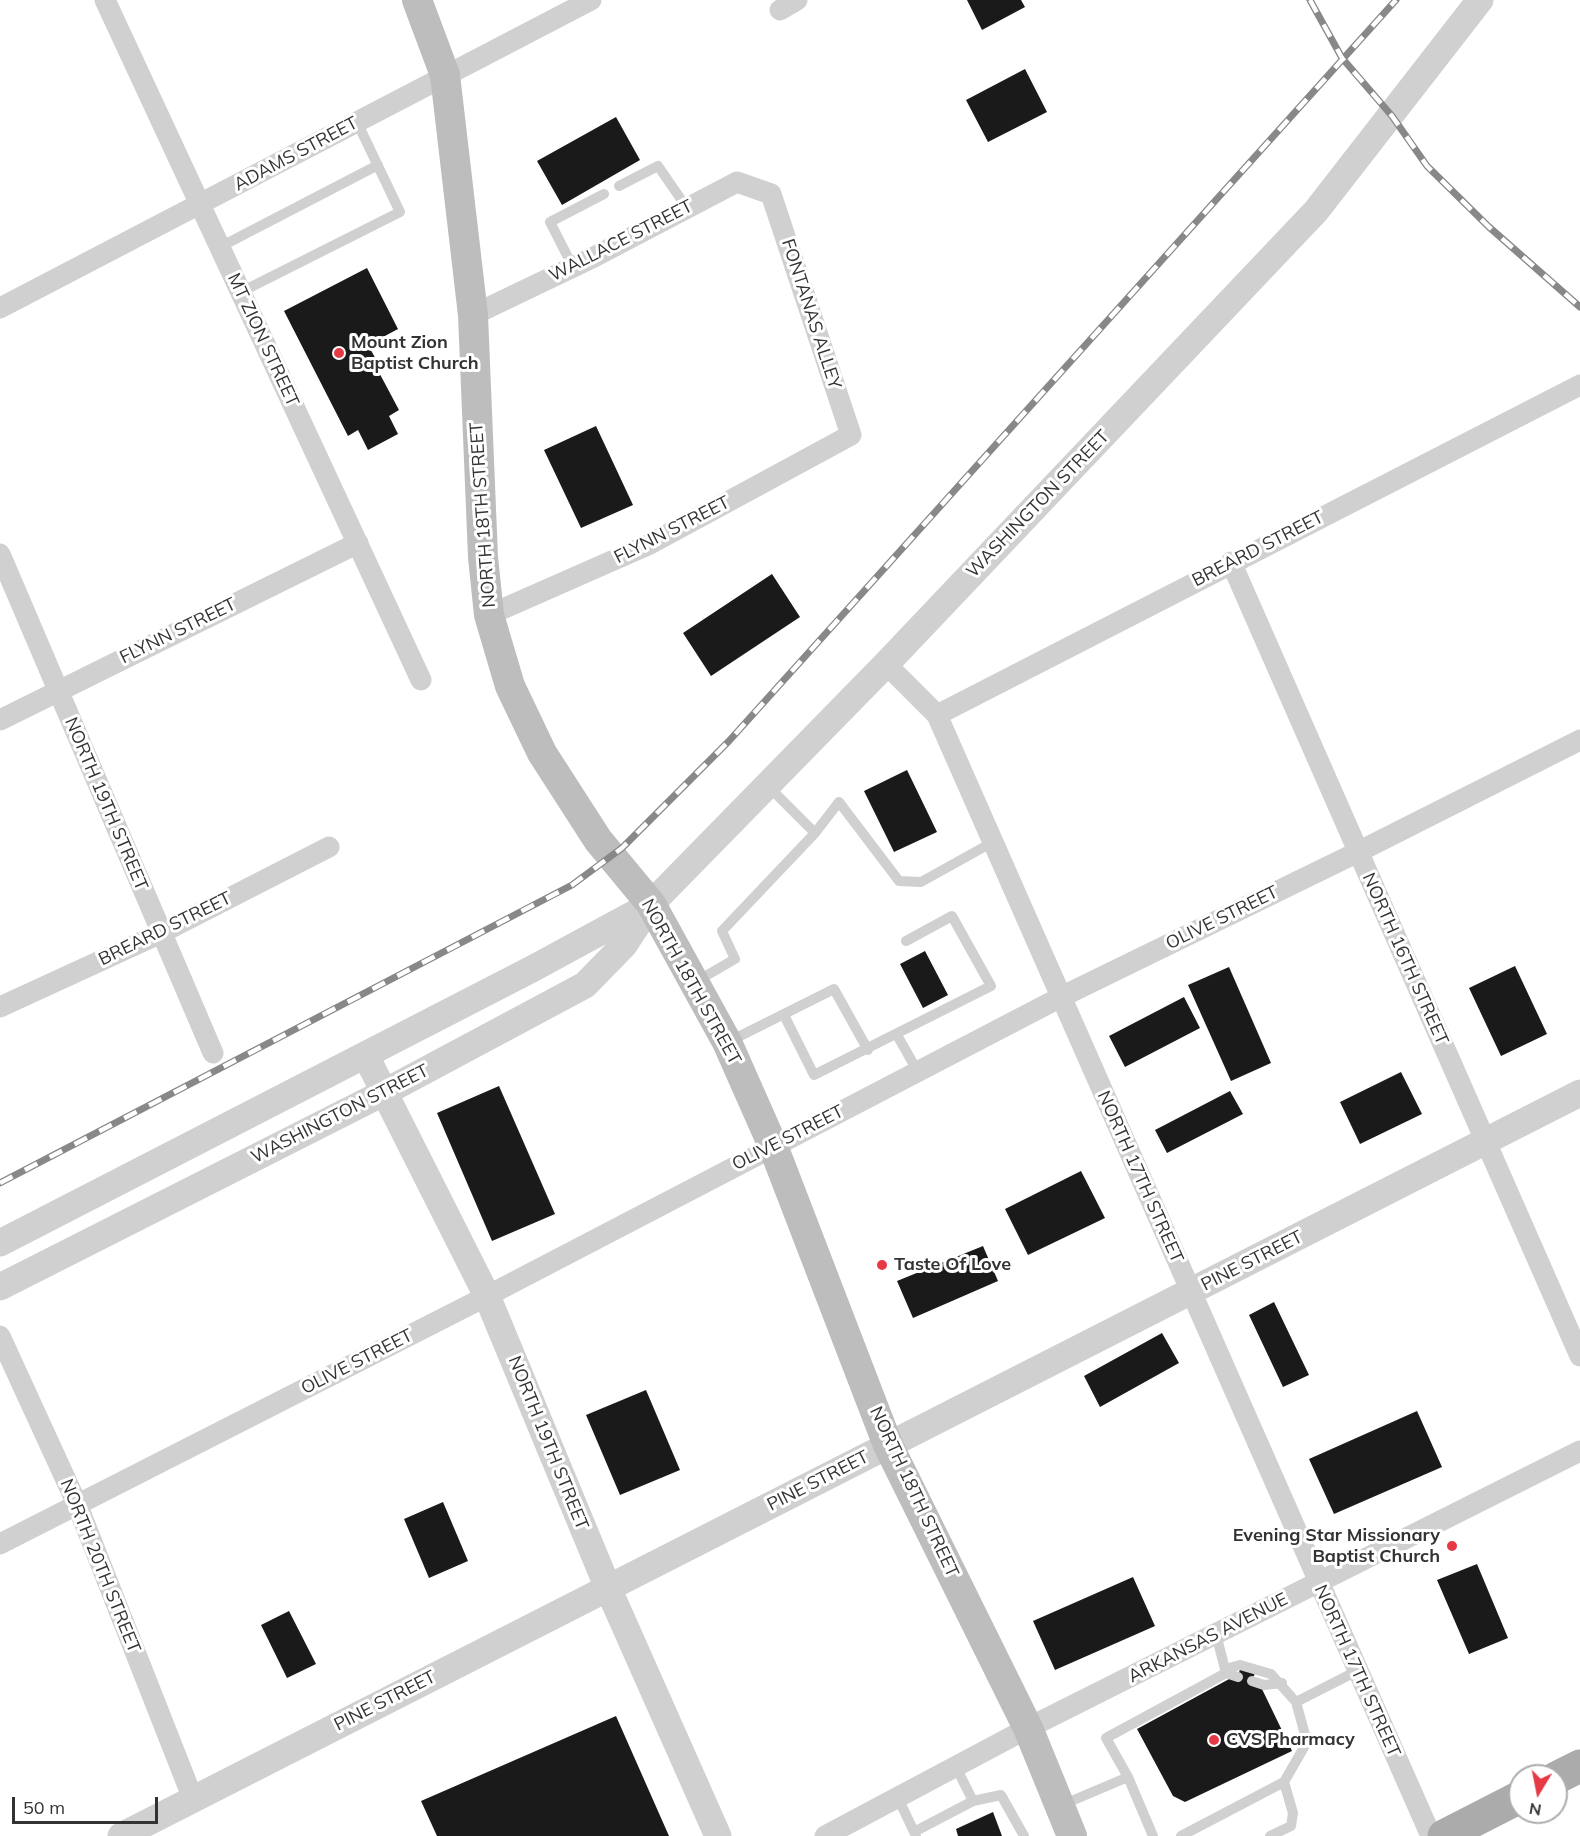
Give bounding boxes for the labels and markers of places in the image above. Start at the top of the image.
place label: Mount Zion Baptist Church [351,332,479,374]
marker: Mount Zion Baptist Church [332,346,346,360]
place label: Taste Of Love [894,1254,1011,1276]
marker: Taste Of Love [875,1258,889,1272]
place label: Evening Star Missionary Baptist Church [1233,1525,1440,1568]
marker: Evening Star Missionary Baptist Church [1445,1539,1459,1553]
place label: CVS Pharmacy [1226,1729,1355,1751]
marker: CVS Pharmacy [1207,1733,1221,1747]

